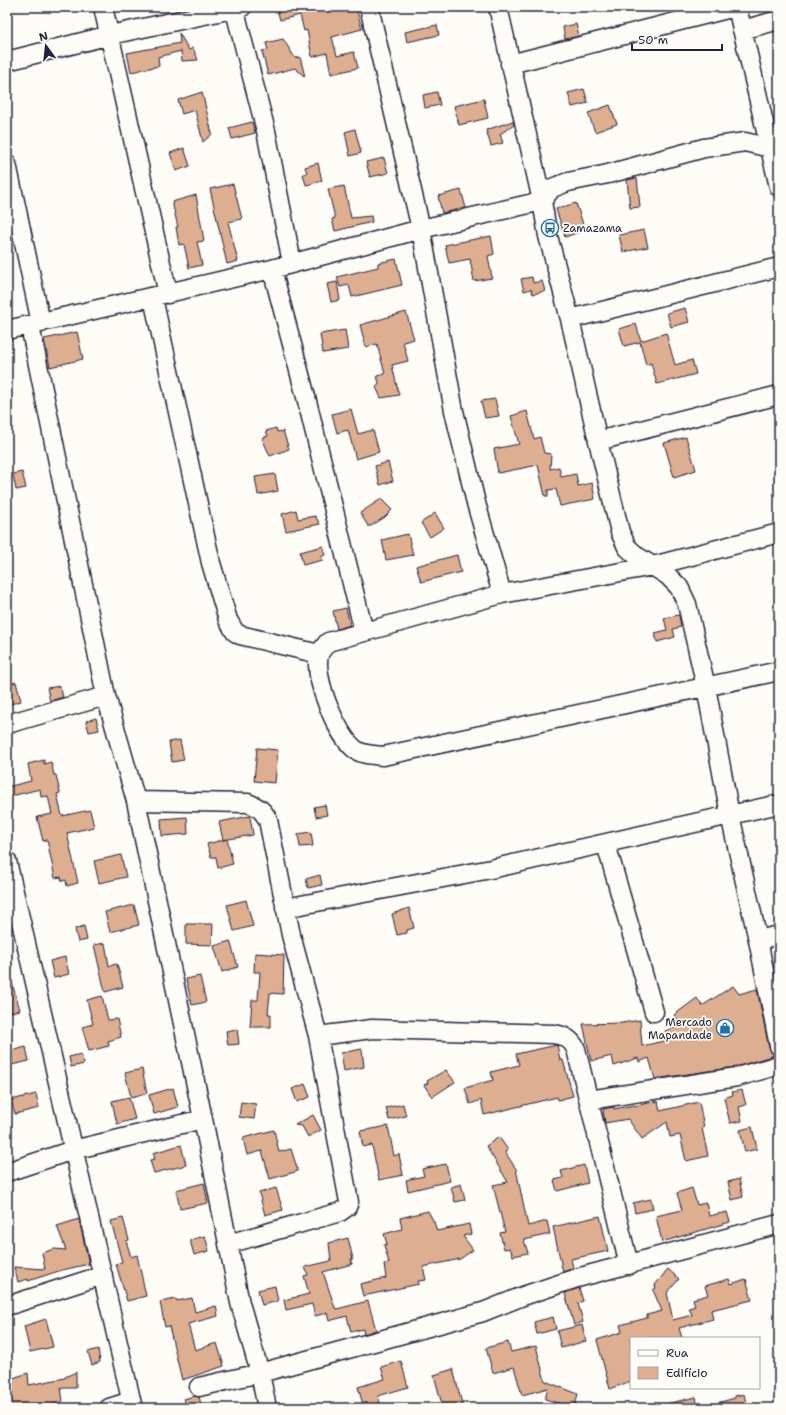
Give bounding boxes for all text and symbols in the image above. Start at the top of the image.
north arrow [26,26,66,66]
scale bar [632,26,722,52]
text: N [37,28,50,45]
text: 50 m [638,32,668,48]
bus stop icon: Zamazama [540,218,560,238]
place label: Zamazama [563,221,622,236]
place label: Mercado Mapandade [648,1015,712,1043]
shop icon: Mercado Mapandade [715,1018,735,1038]
legend [630,1337,760,1389]
text: Rua [666,1345,689,1361]
text: Edifício [666,1365,707,1381]

